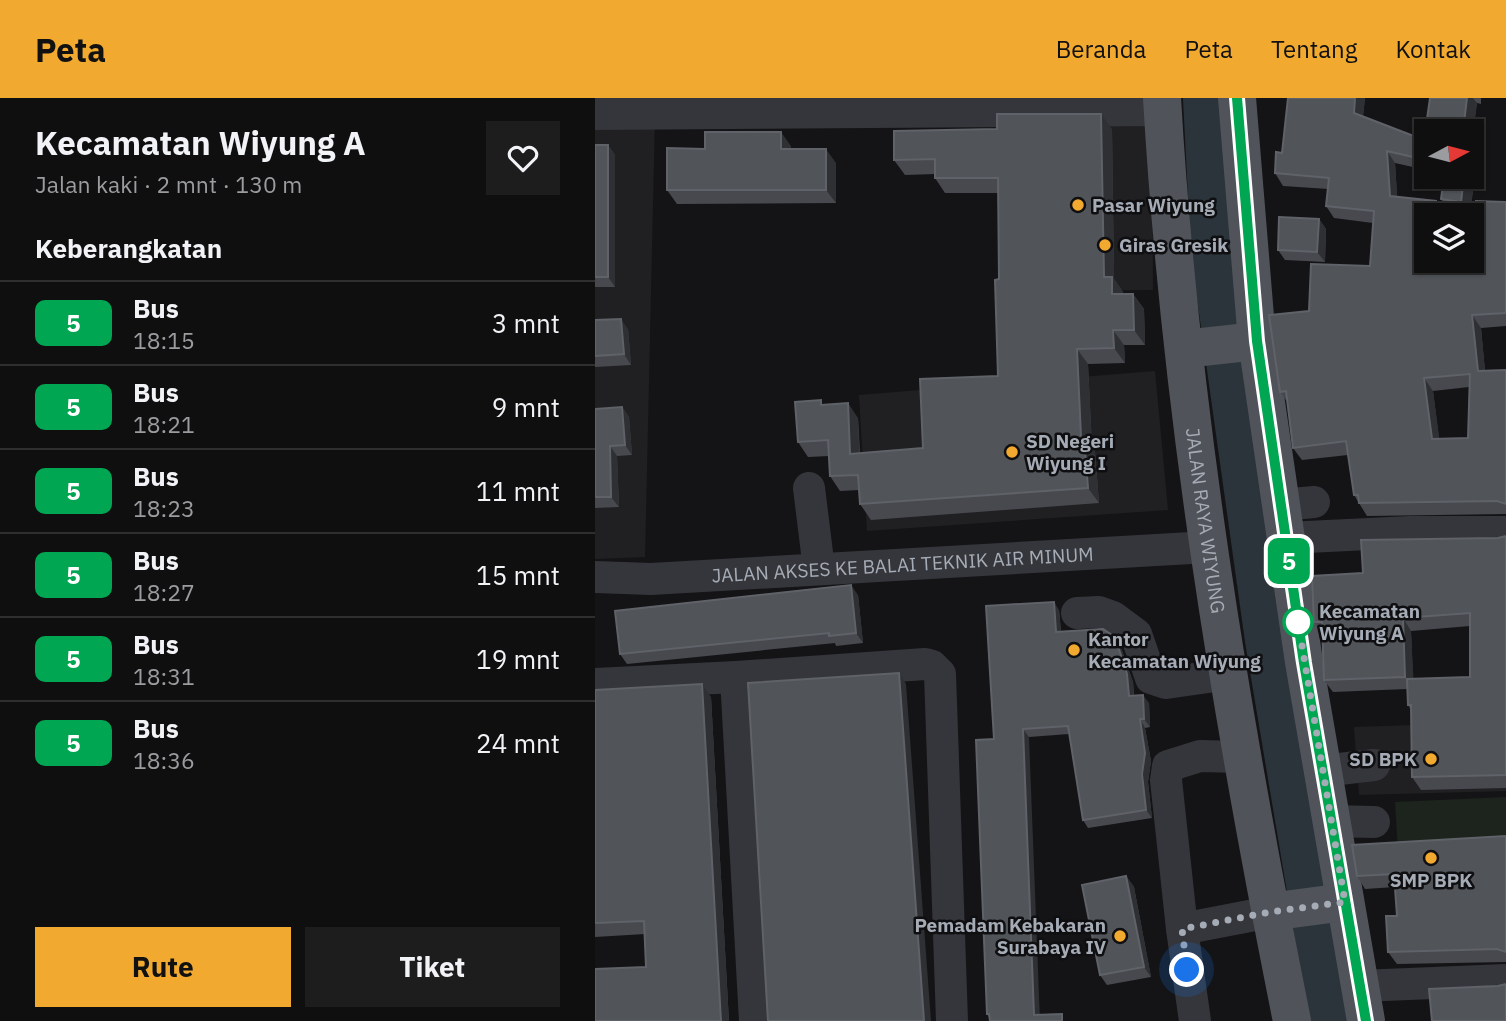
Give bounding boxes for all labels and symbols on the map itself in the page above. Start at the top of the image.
north arrow [1414,119,1484,189]
place label: Pasar Wiyung [1092,193,1215,217]
marker: Pasar Wiyung [1070,197,1086,213]
place label: Giras Gresik [1119,233,1228,257]
marker: Giras Gresik [1097,237,1113,253]
street label: JALAN RAYA WIYUNG [1181,426,1231,615]
place label: SD Negeri Wiyung I [1026,429,1114,475]
marker: SD Negeri Wiyung I [1004,444,1020,460]
line badge: 5 [1266,538,1312,584]
street label: JALAN AKSES KE BALAI TEKNIK AIR MINUM [711,542,1094,588]
place label: Kecamatan Wiyung A [1319,599,1420,645]
marker: Kecamatan Wiyung A [1283,607,1313,637]
place label: Kantor Kecamatan Wiyung [1088,627,1261,673]
marker: Kantor Kecamatan Wiyung [1066,642,1082,658]
place label: SD BPK [1349,747,1417,771]
marker: SD BPK [1423,751,1439,767]
marker: SMP BPK [1423,850,1439,866]
place label: SMP BPK [1390,868,1472,892]
place label: Pemadam Kebakaran Surabaya IV [914,913,1107,959]
marker: Pemadam Kebakaran Surabaya IV [1112,928,1128,944]
your location [1169,952,1204,987]

